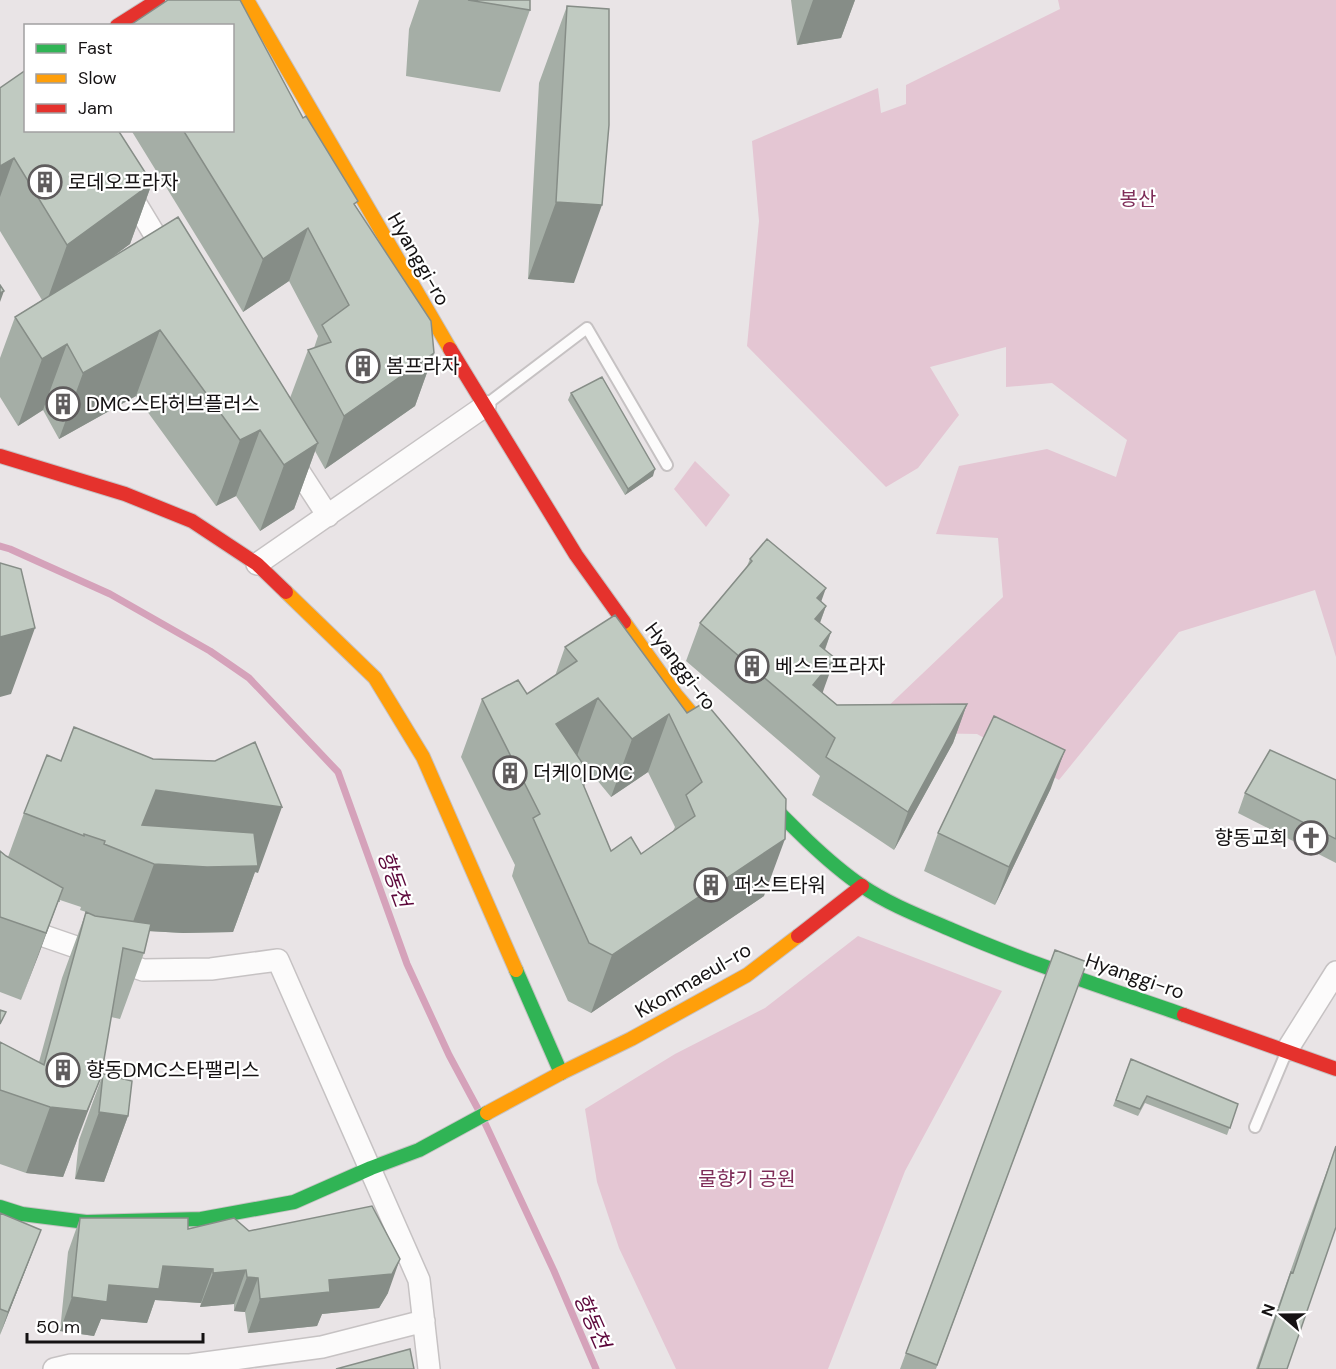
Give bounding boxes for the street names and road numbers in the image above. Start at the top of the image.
street label: Hyanggi-ro [382,208,456,310]
street label: Hyanggi-ro [640,617,722,715]
street label: Kkonmaeul-ro [630,936,756,1024]
street label: Hyanggi-ro [1082,947,1188,1005]

